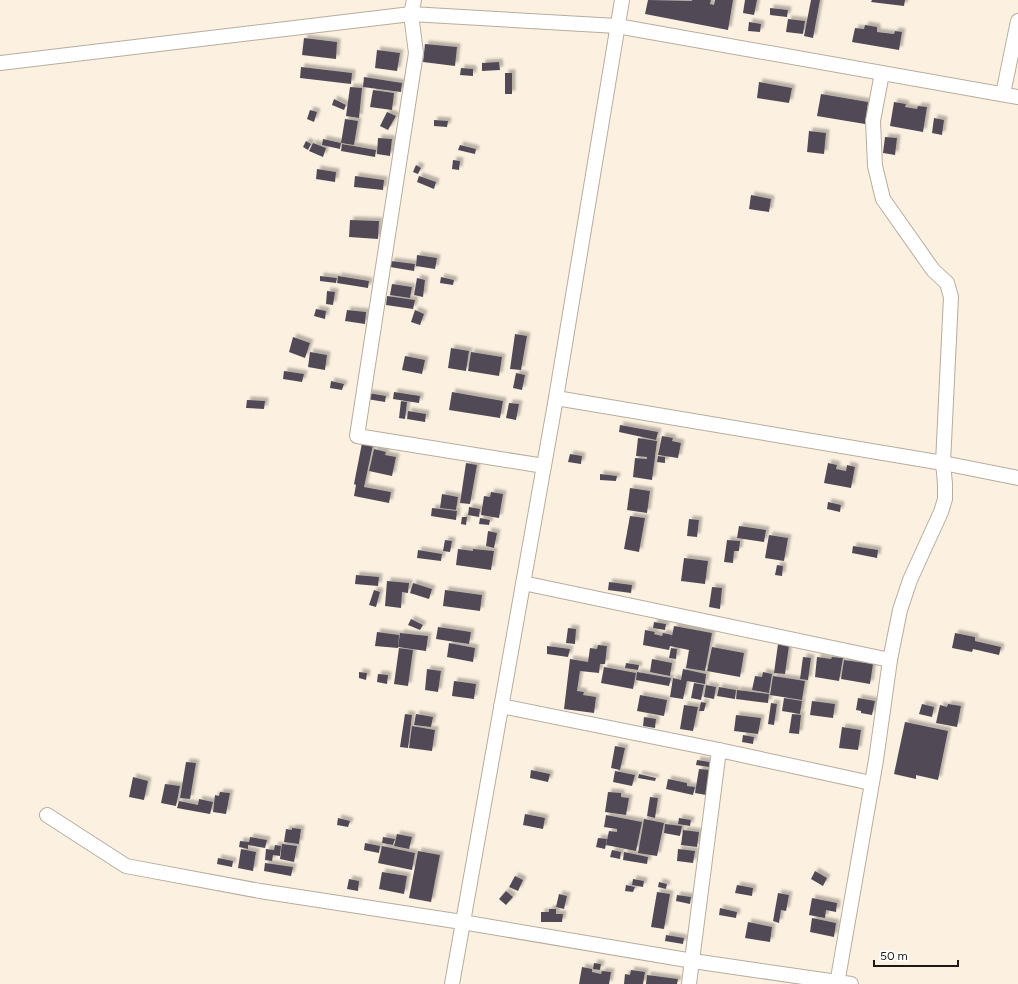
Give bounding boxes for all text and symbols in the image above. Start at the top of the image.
scale bar [874,942,958,968]
text: 50 m [880,949,908,963]

